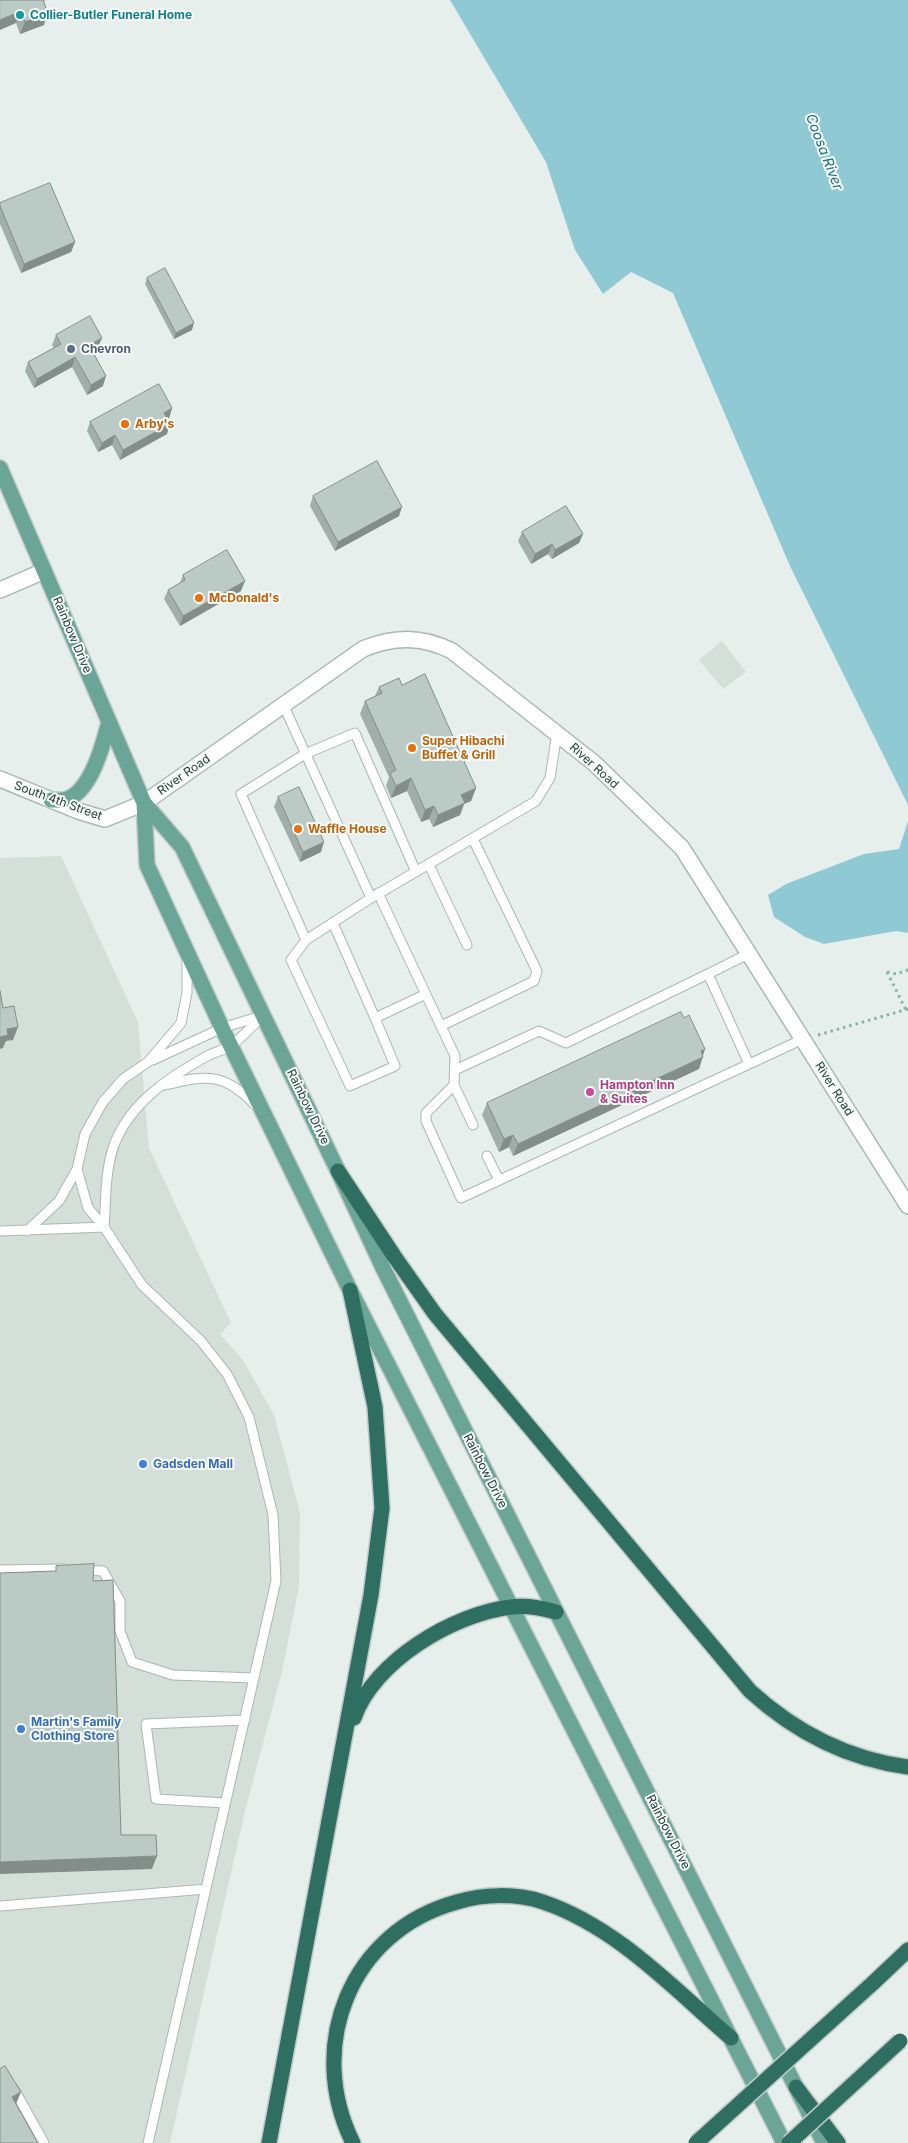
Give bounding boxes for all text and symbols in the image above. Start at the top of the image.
place label: Collier-Butler Funeral Home [30,8,192,22]
marker: Collier-Butler Funeral Home [14,9,26,21]
water label: Coosa River [802,112,846,192]
place label: Chevron [81,342,131,356]
marker: Chevron [65,343,77,355]
place label: Arby's [135,417,174,431]
marker: Arby's [119,418,131,430]
place label: McDonald's [209,591,279,605]
marker: McDonald's [193,592,205,604]
street label: Rainbow Drive [49,595,95,675]
place label: Super Hibachi Buffet & Grill [422,734,504,762]
street label: River Road [567,740,621,792]
marker: Super Hibachi Buffet & Grill [406,742,418,754]
street label: River Road [155,752,213,798]
street label: South 4th Street [12,778,104,824]
place label: Waffle House [308,822,387,836]
marker: Waffle House [292,823,304,835]
street label: River Road [812,1059,856,1119]
street label: Rainbow Drive [284,1067,332,1147]
place label: Hampton Inn & Suites [600,1078,675,1106]
marker: Hampton Inn & Suites [584,1086,596,1098]
street label: Rainbow Drive [460,1431,510,1511]
place label: Gadsden Mall [153,1457,233,1471]
marker: Gadsden Mall [137,1458,149,1470]
place label: Martin's Family Clothing Store [31,1715,121,1743]
marker: Martin's Family Clothing Store [15,1723,27,1735]
street label: Rainbow Drive [643,1792,693,1872]

